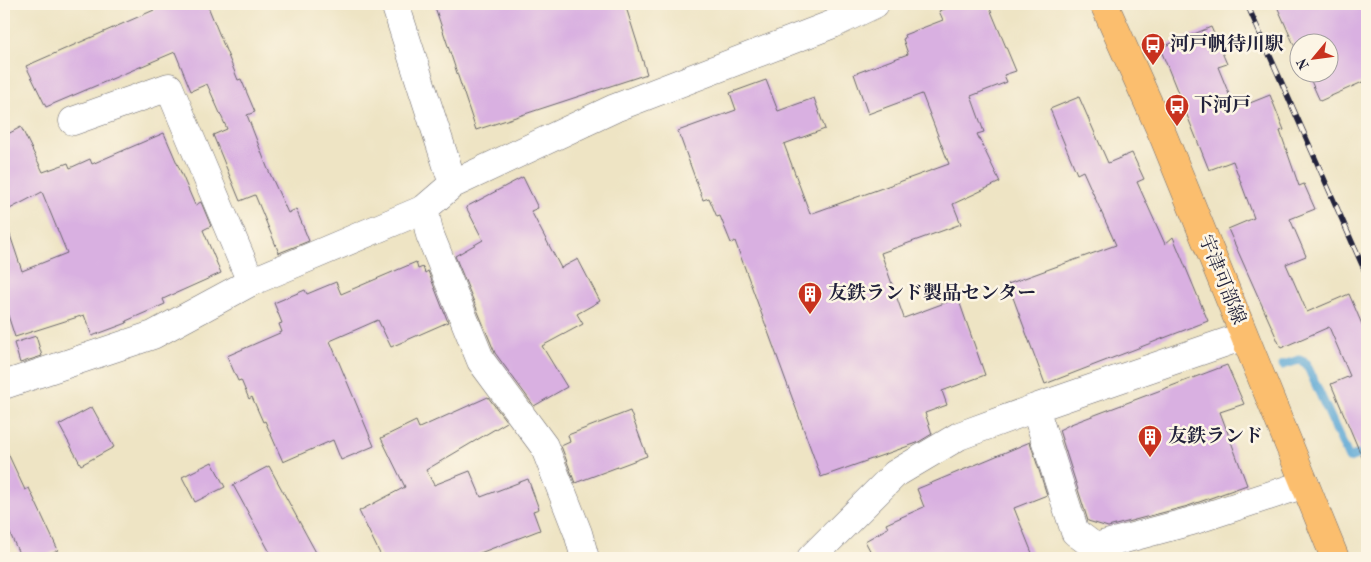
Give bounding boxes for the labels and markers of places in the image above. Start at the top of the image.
bus stop icon: 河戸帆待川駅 [1140,32,1166,66]
place label: 河戸帆待川駅 [1170,33,1284,55]
bus stop icon: 下河戸 [1164,93,1190,127]
place label: 下河戸 [1194,94,1251,116]
building icon: 友鉄ランド製品センター [797,281,823,315]
place label: 友鉄ランド製品センター [828,282,1036,304]
building icon: 友鉄ランド [1137,424,1163,458]
place label: 友鉄ランド [1168,425,1263,447]

